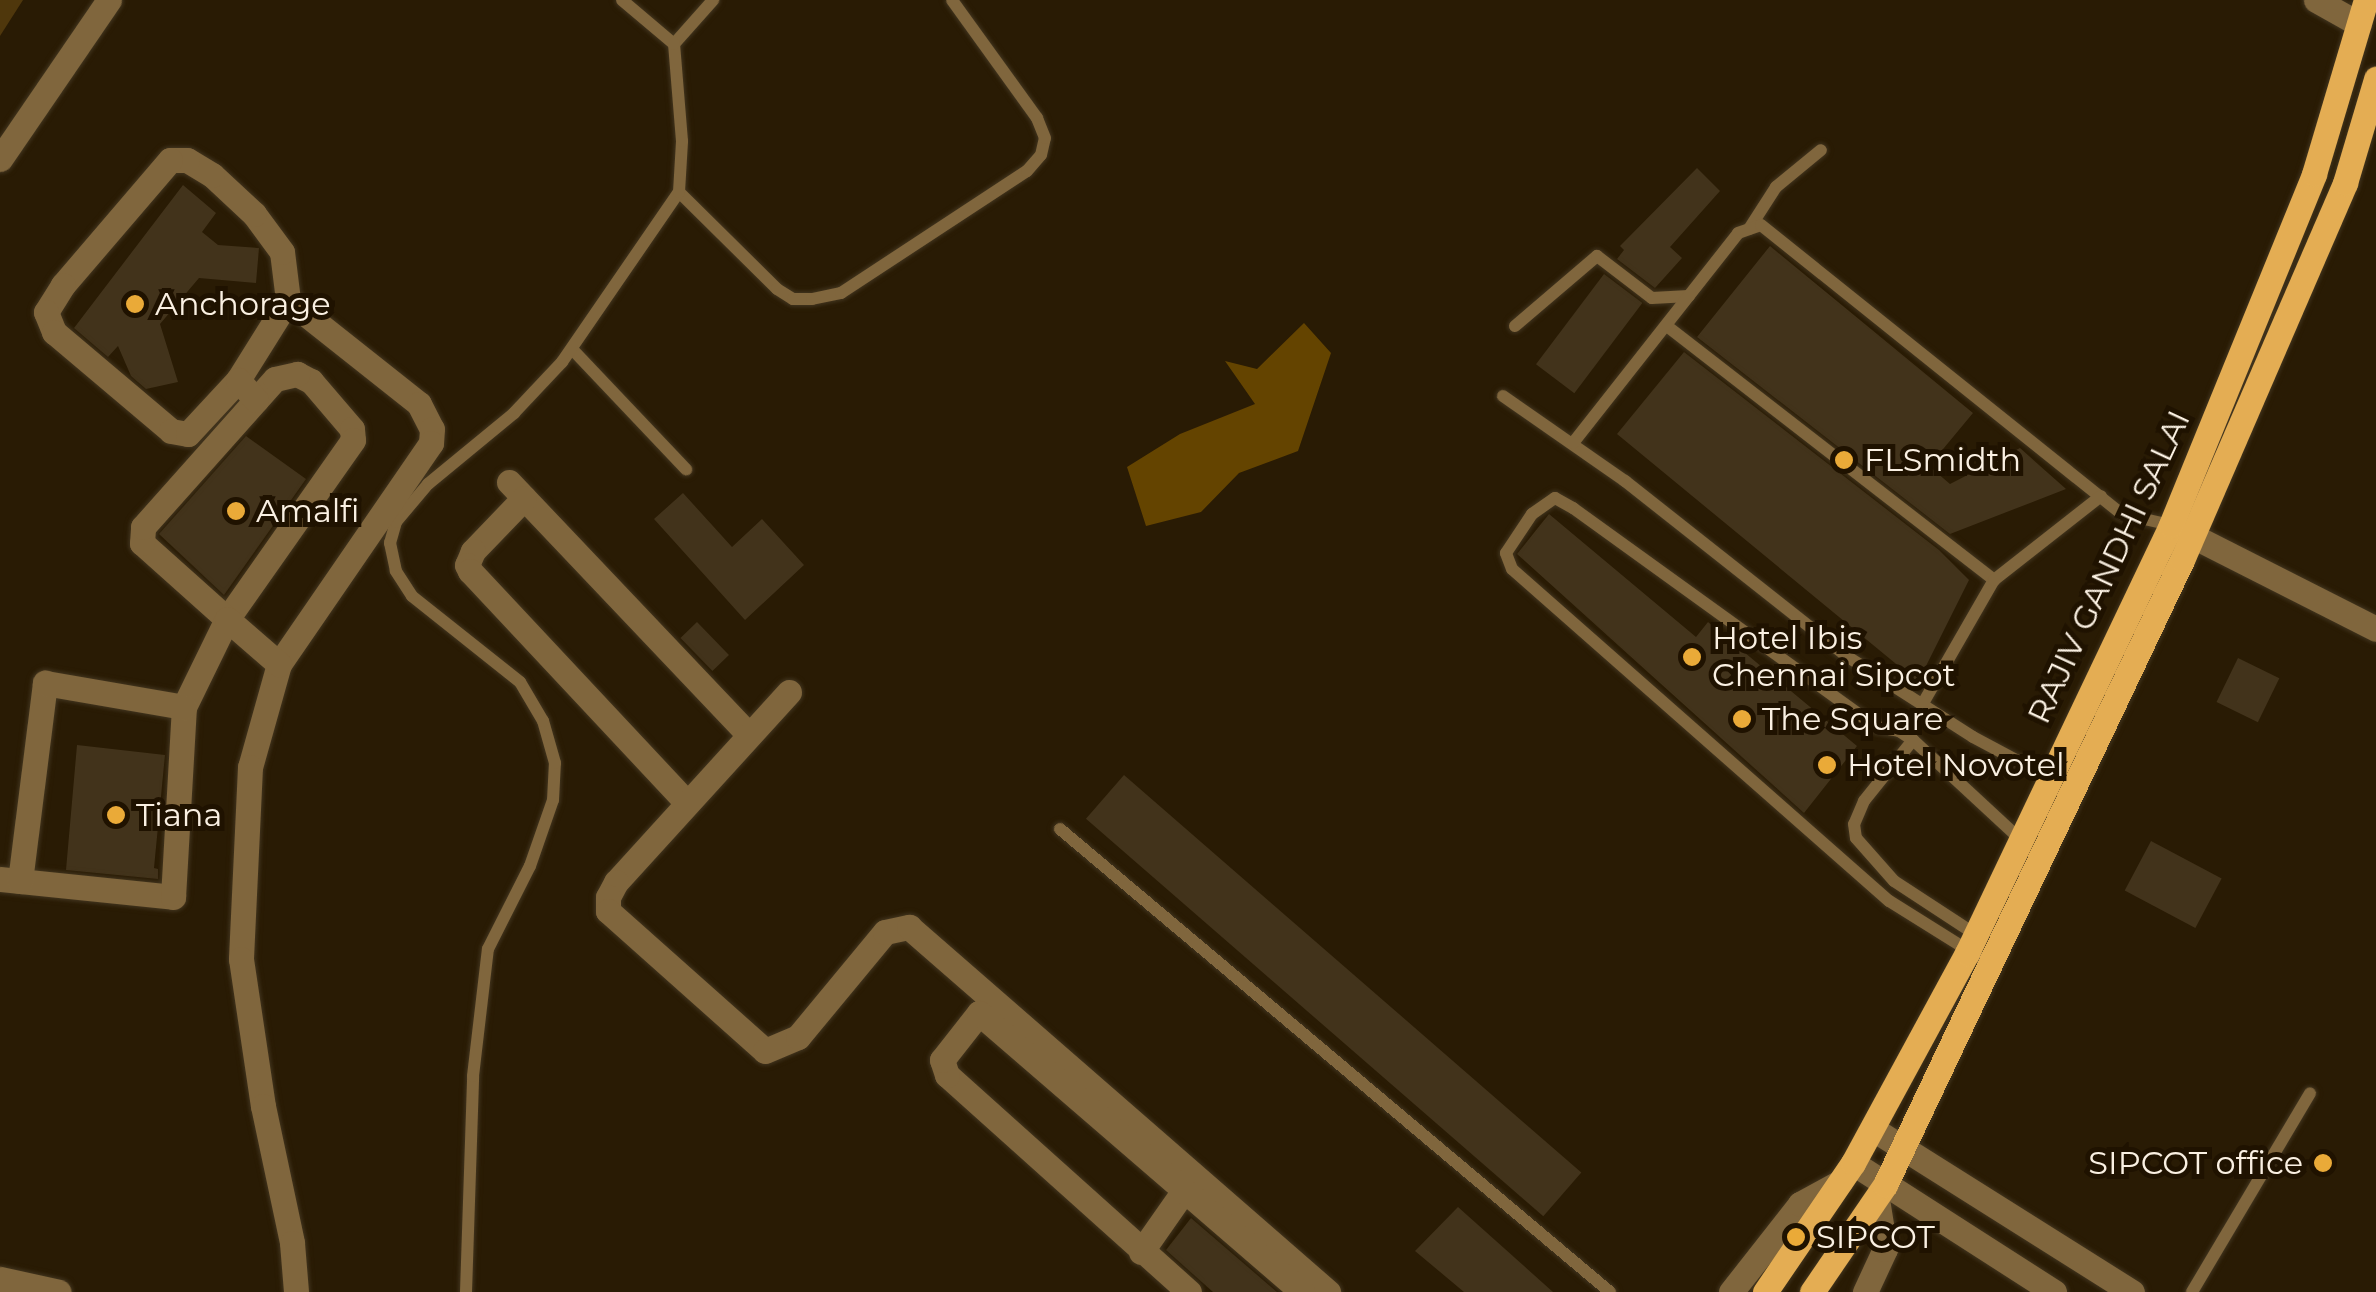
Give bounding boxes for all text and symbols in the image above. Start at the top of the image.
place label: Anchorage [155,285,331,323]
marker: Anchorage [124,293,146,315]
street label: RAJIV GANDHI SALAI [2020,404,2198,730]
place label: FLSmidth [1864,441,2021,479]
marker: FLSmidth [1833,449,1855,471]
place label: Amalfi [256,492,360,530]
marker: Amalfi [225,500,247,522]
place label: Hotel Ibis Chennai Sipcot [1712,620,1956,695]
marker: Hotel Ibis Chennai Sipcot [1681,646,1703,668]
place label: The Square [1762,700,1943,738]
marker: The Square [1731,708,1753,730]
place label: Hotel Novotel [1847,746,2065,784]
marker: Hotel Novotel [1816,754,1838,776]
place label: Tiana [136,796,222,834]
marker: Tiana [105,804,127,826]
place label: SIPCOT office [2088,1144,2303,1182]
marker: SIPCOT office [2312,1152,2334,1174]
place label: SIPCOT [1816,1218,1935,1256]
marker: SIPCOT [1785,1226,1807,1248]

